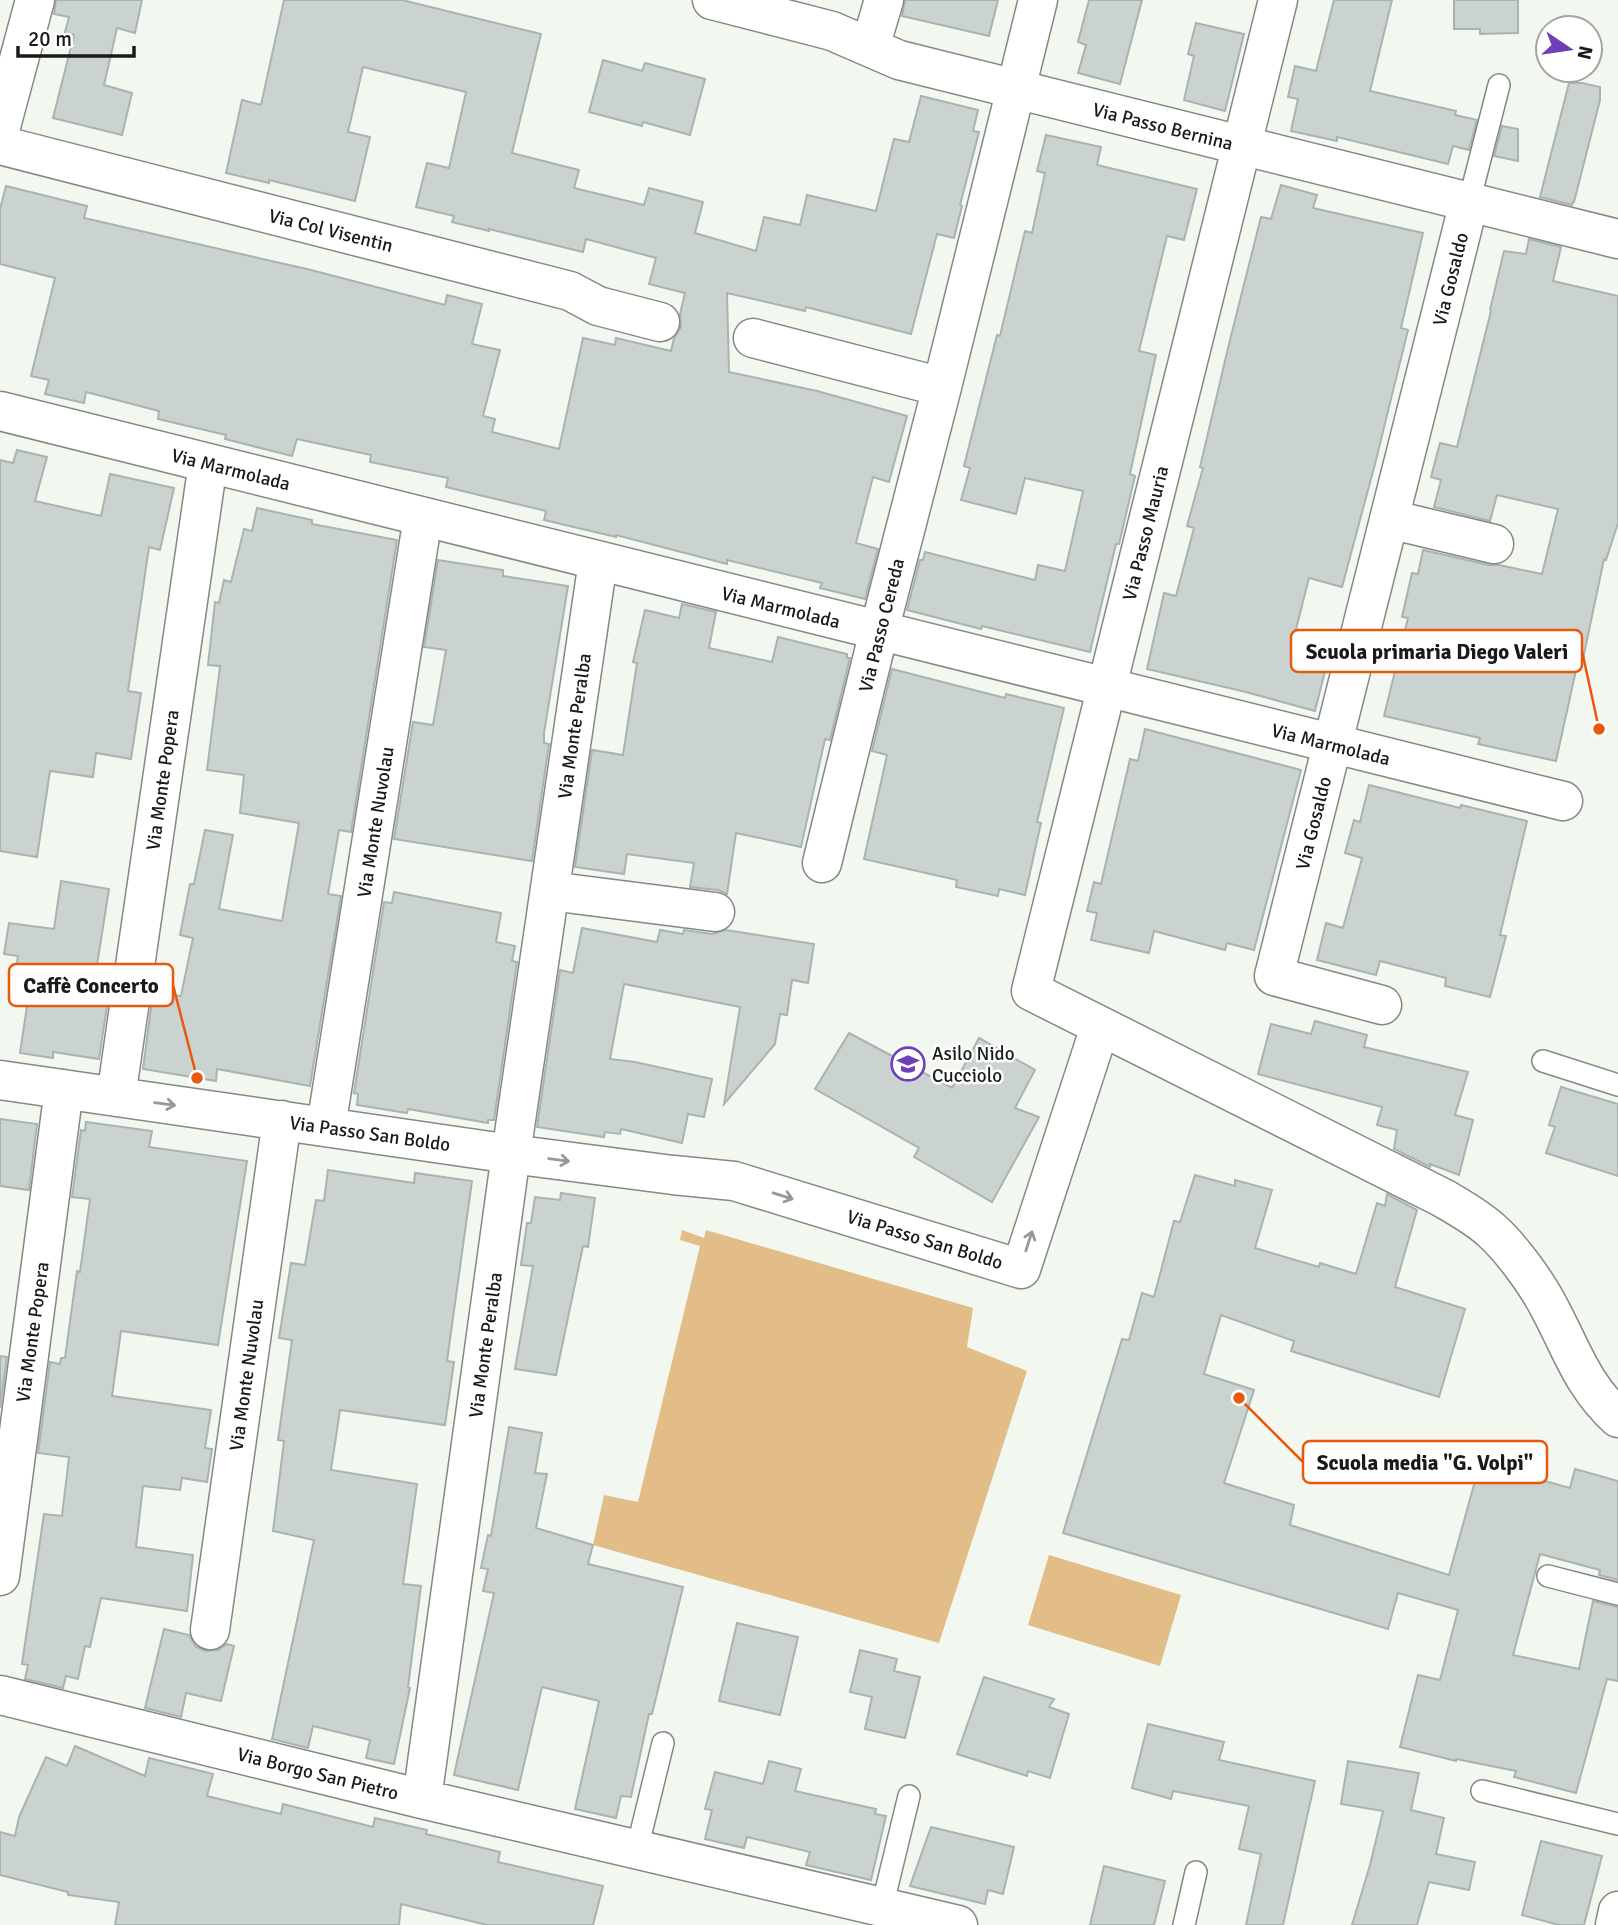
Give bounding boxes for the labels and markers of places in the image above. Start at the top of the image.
callout: Scuola primaria Diego Valeri [1291,630,1582,672]
callout: Caffè Concerto [9,964,173,1006]
place label: Asilo Nido Cucciolo [932,1042,1015,1088]
school or university icon: Asilo Nido Cucciolo [889,1045,927,1083]
callout: Scuola media "G. Volpi" [1303,1441,1547,1483]

